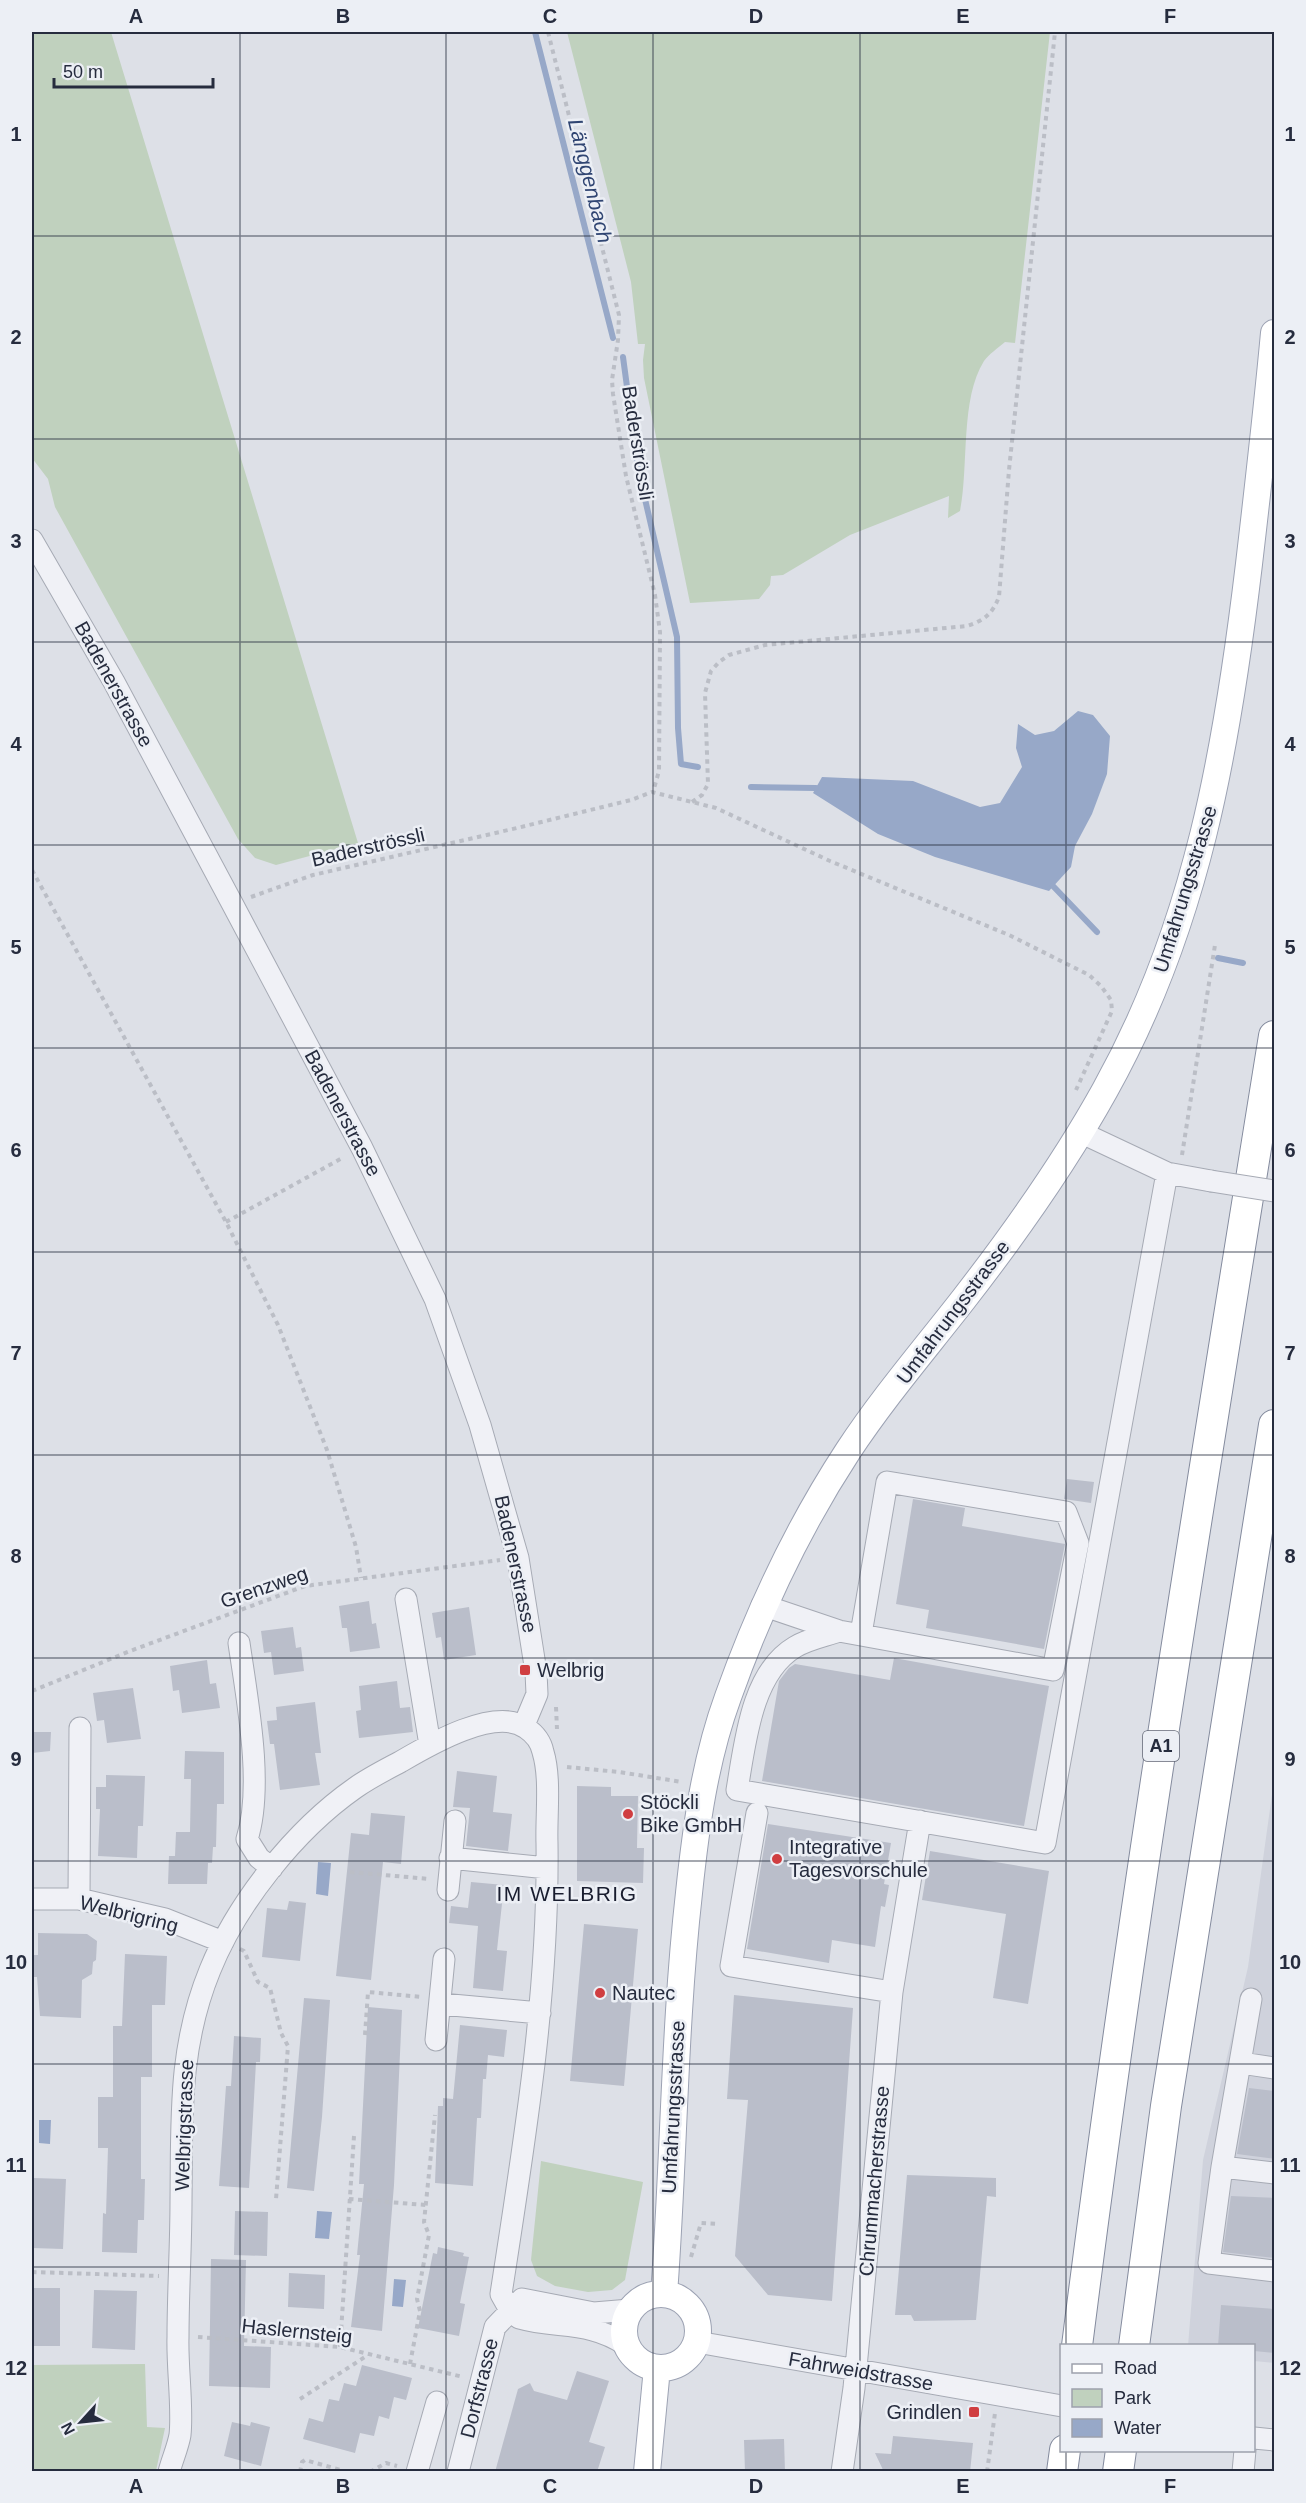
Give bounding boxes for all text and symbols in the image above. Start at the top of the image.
text: A [129,5,143,27]
text: B [336,5,350,27]
text: C [543,5,557,27]
text: D [749,5,763,27]
text: E [956,5,970,27]
text: F [1164,5,1176,27]
scale bar [54,51,213,89]
text: 50 m [63,62,103,82]
water label: Länggenbach [564,116,617,245]
text: 1 [10,123,22,145]
text: 1 [1284,123,1296,145]
text: 2 [10,326,22,348]
text: 2 [1284,326,1296,348]
street label: Baderströssli [618,384,658,502]
text: 3 [10,530,22,552]
text: 3 [1284,530,1296,552]
street label: Badenerstrasse [70,617,158,751]
text: 4 [10,733,22,755]
text: 4 [1284,733,1296,755]
street label: Umfahrungsstrasse [1149,803,1221,975]
street label: Baderströssli [309,823,427,871]
text: 5 [10,936,22,958]
text: 5 [1284,936,1296,958]
street label: Badenerstrasse [300,1046,386,1180]
text: 6 [10,1139,22,1161]
text: 6 [1284,1139,1296,1161]
street label: Umfahrungsstrasse [892,1236,1014,1388]
text: 7 [10,1342,22,1364]
text: 7 [1284,1342,1296,1364]
street label: Badenerstrasse [491,1493,541,1635]
text: 8 [10,1545,22,1567]
text: 8 [1284,1545,1296,1567]
street label: Grenzweg [217,1562,311,1612]
place label: Welbrig [537,1659,604,1681]
marker: Welbrig [518,1663,532,1677]
road number: A1 [1143,1731,1179,1761]
text: 9 [10,1748,22,1770]
text: 9 [1284,1748,1296,1770]
place label: Stöckli Bike GmbH [640,1791,742,1836]
marker: Stöckli Bike GmbH [621,1807,635,1821]
place label: Integrative Tagesvorschule [789,1836,928,1881]
marker: Integrative Tagesvorschule [770,1852,784,1866]
district label: IM WELBRIG [496,1882,638,1905]
street label: Welbrigring [77,1891,181,1937]
text: 10 [5,1951,27,1973]
text: 10 [1279,1951,1301,1973]
place label: Nautec [612,1982,675,2004]
marker: Nautec [593,1986,607,2000]
street label: Umfahrungsstrasse [657,2020,689,2194]
street label: Welbrigstrasse [171,2059,197,2191]
street label: Chrummacherstrasse [855,2085,893,2277]
text: 11 [5,2154,27,2176]
text: 11 [1279,2154,1301,2176]
street label: Haslernsteig [241,2314,353,2348]
street label: Dorfstrasse [456,2336,502,2440]
legend [1060,2344,1255,2452]
street label: Fahrweidstrasse [787,2347,935,2395]
text: 12 [5,2357,27,2379]
text: 12 [1279,2357,1301,2379]
text: Road [1114,2358,1157,2378]
text: Park [1114,2388,1152,2408]
north arrow [51,2392,111,2452]
place label: Grindlen [886,2401,962,2423]
marker: Grindlen [967,2405,981,2419]
text: Water [1114,2418,1161,2438]
text: N [58,2420,78,2438]
text: A [129,2475,143,2497]
text: B [336,2475,350,2497]
text: C [543,2475,557,2497]
text: D [749,2475,763,2497]
text: E [956,2475,970,2497]
text: F [1164,2475,1176,2497]

